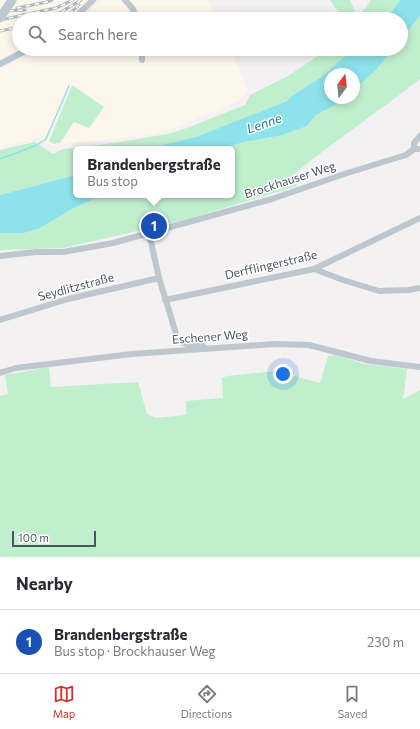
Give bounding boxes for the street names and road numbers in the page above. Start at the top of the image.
street label: Brockhauser Weg [242,158,337,200]
street label: Derfflingerstraße [223,247,318,281]
street label: Seydlitzstraße [36,269,115,303]
street label: Eschener Weg [171,326,249,346]

